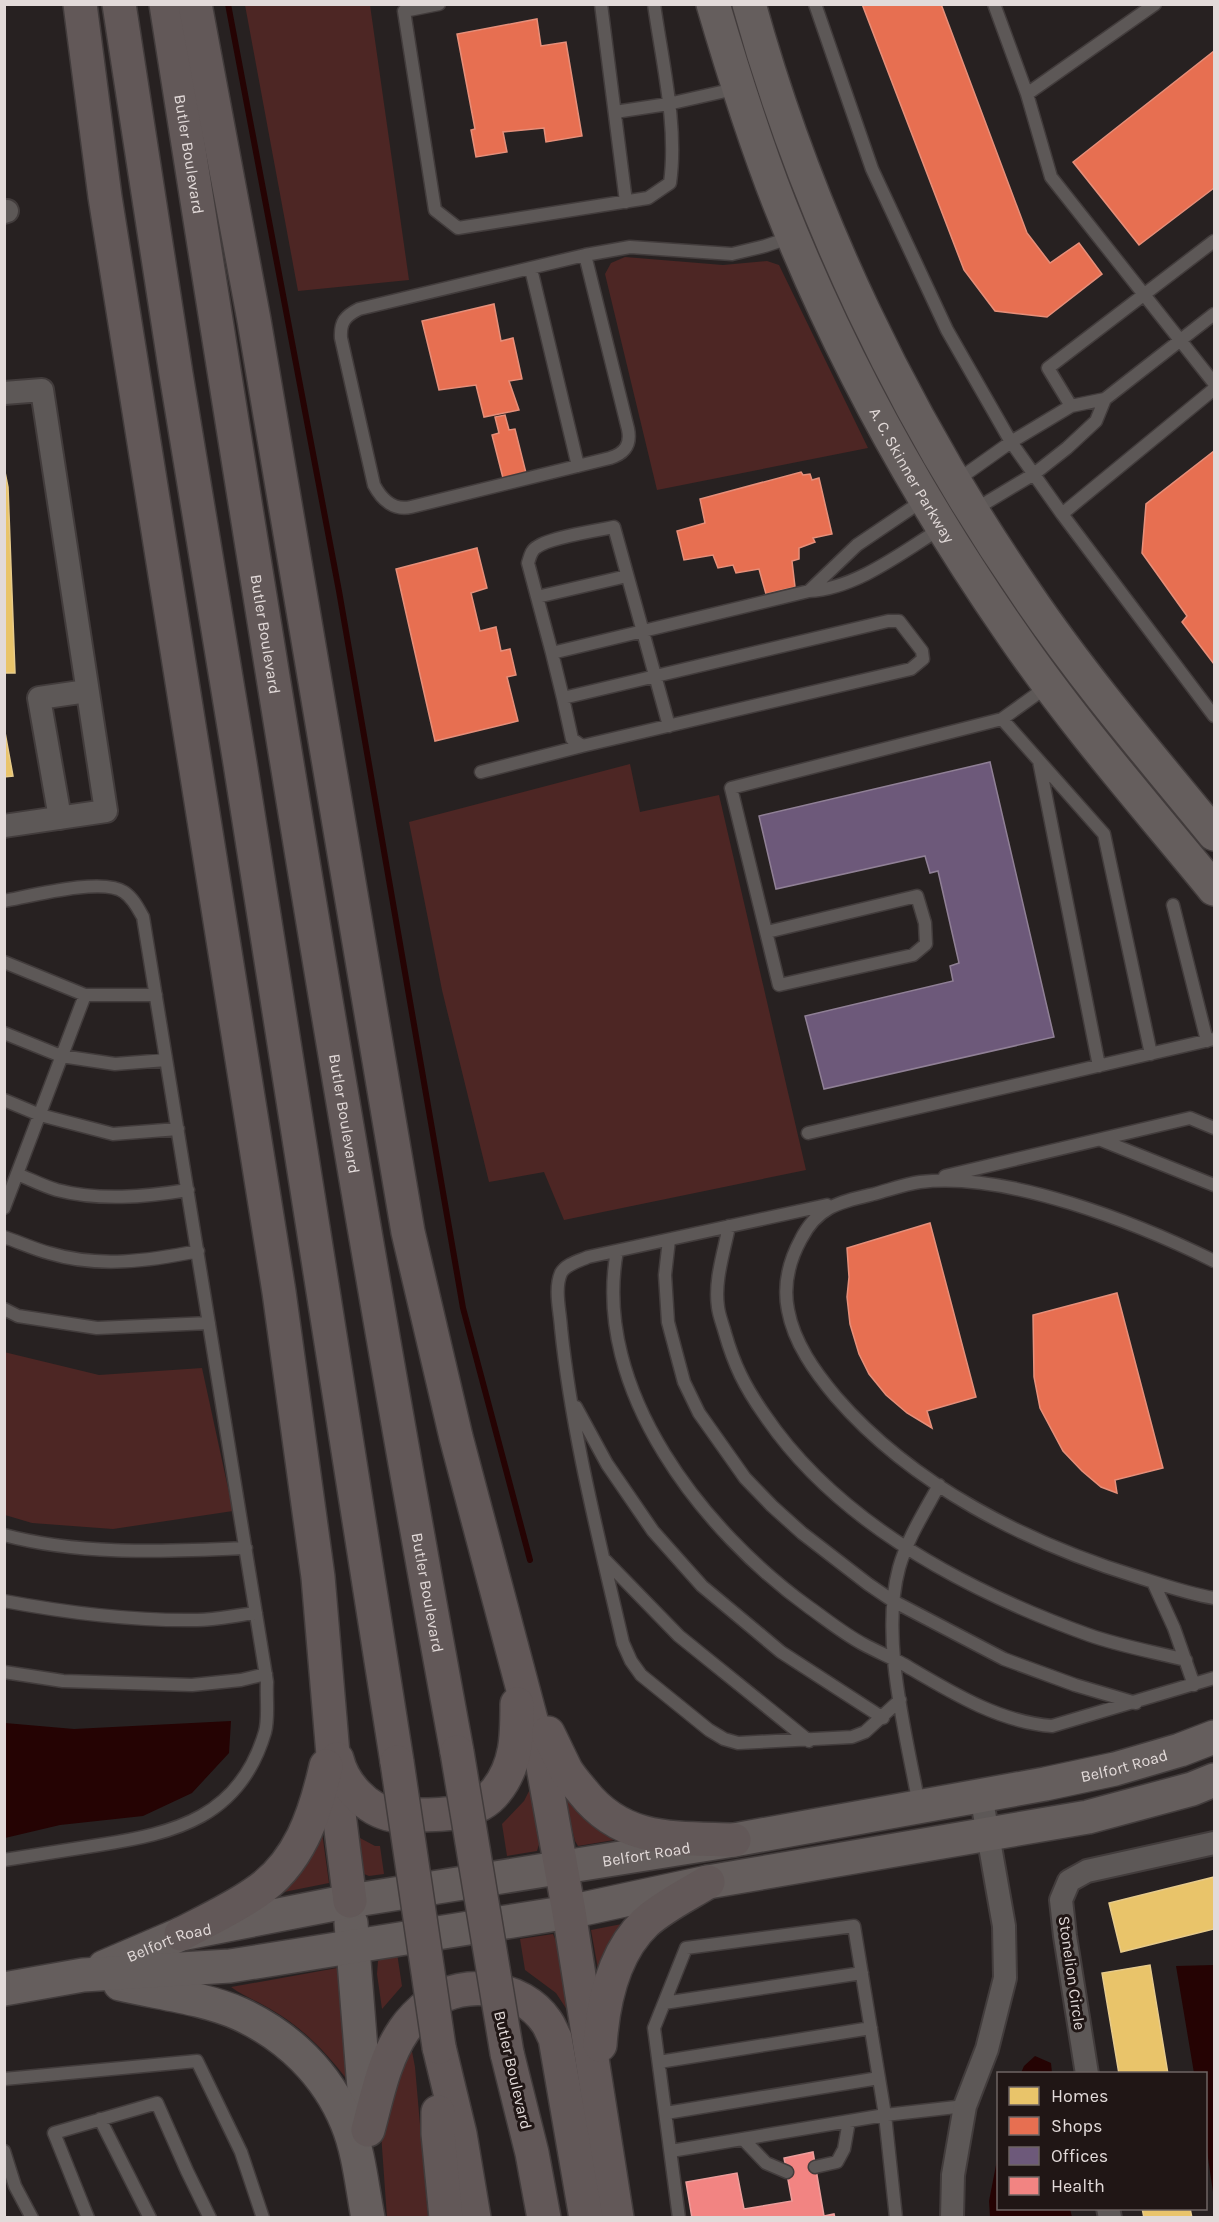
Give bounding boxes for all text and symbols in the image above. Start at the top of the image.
street label: Butler Boulevard [171,93,209,216]
street label: A. C. Skinner Parkway [866,404,959,547]
street label: Butler Boulevard [247,573,285,695]
street label: Butler Boulevard [325,1052,364,1175]
street label: Butler Boulevard [408,1531,448,1654]
street label: Belfort Road [1079,1745,1170,1786]
street label: Belfort Road [601,1838,692,1870]
street label: Stonelion Circle [1055,1915,1089,2031]
street label: Belfort Road [124,1919,213,1966]
street label: Butler Boulevard [490,2009,536,2131]
legend [997,2072,1207,2210]
text: Homes [1051,2085,1108,2107]
text: Shops [1051,2115,1103,2137]
text: Offices [1051,2145,1108,2167]
text: Health [1051,2175,1105,2197]

